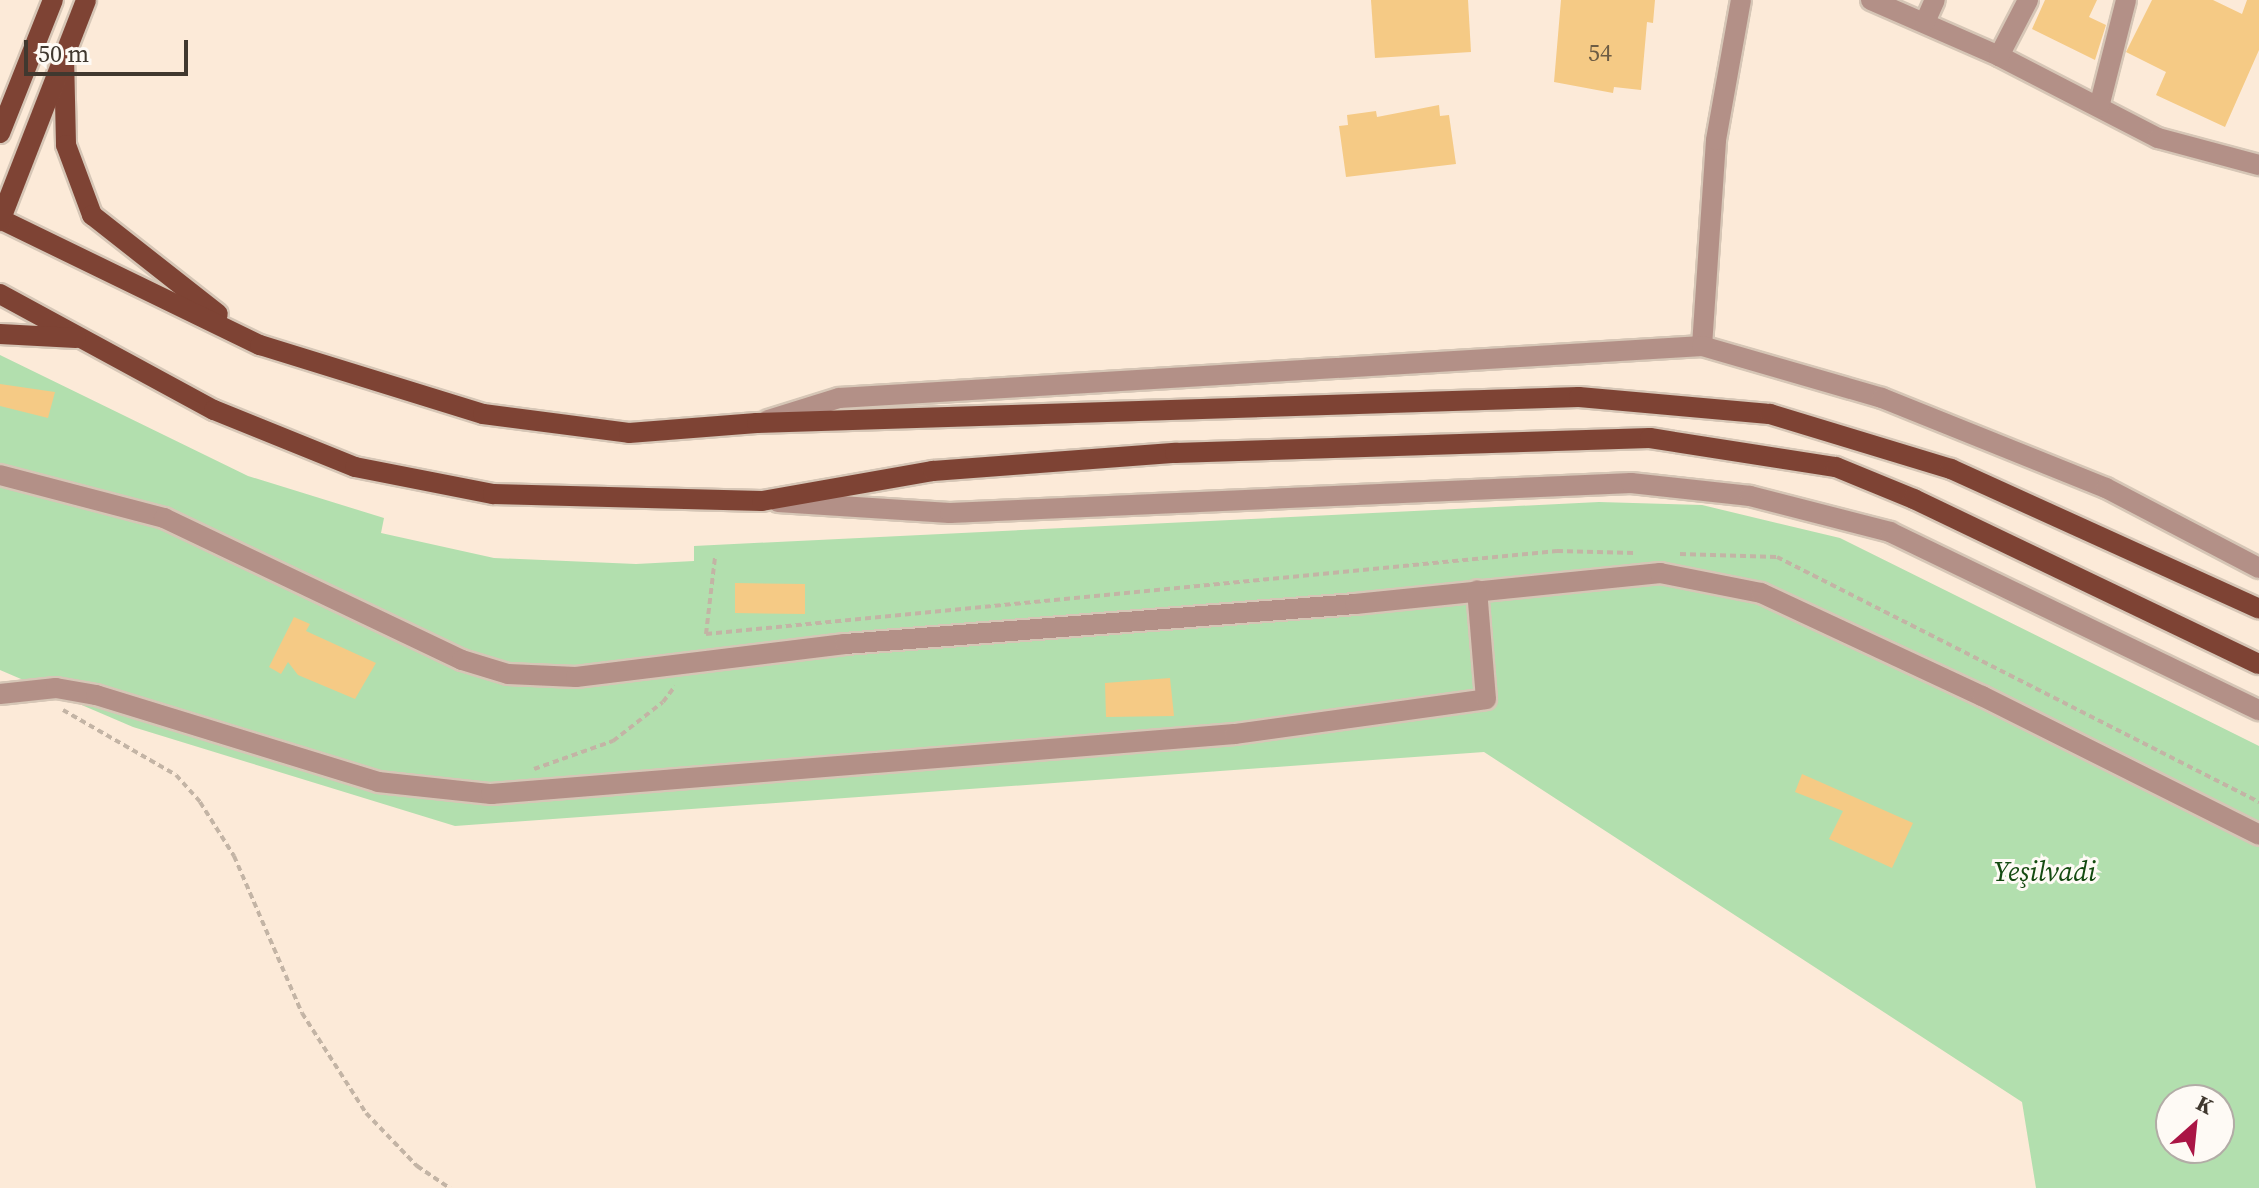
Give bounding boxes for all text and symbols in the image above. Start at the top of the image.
scale bar [28,24,192,74]
text: 50 m [38,37,89,70]
house number: 54 [1588,39,1612,67]
park label: Yeşilvadi [1994,854,2096,888]
north arrow [2155,1084,2235,1164]
text: K [2191,1088,2219,1121]

